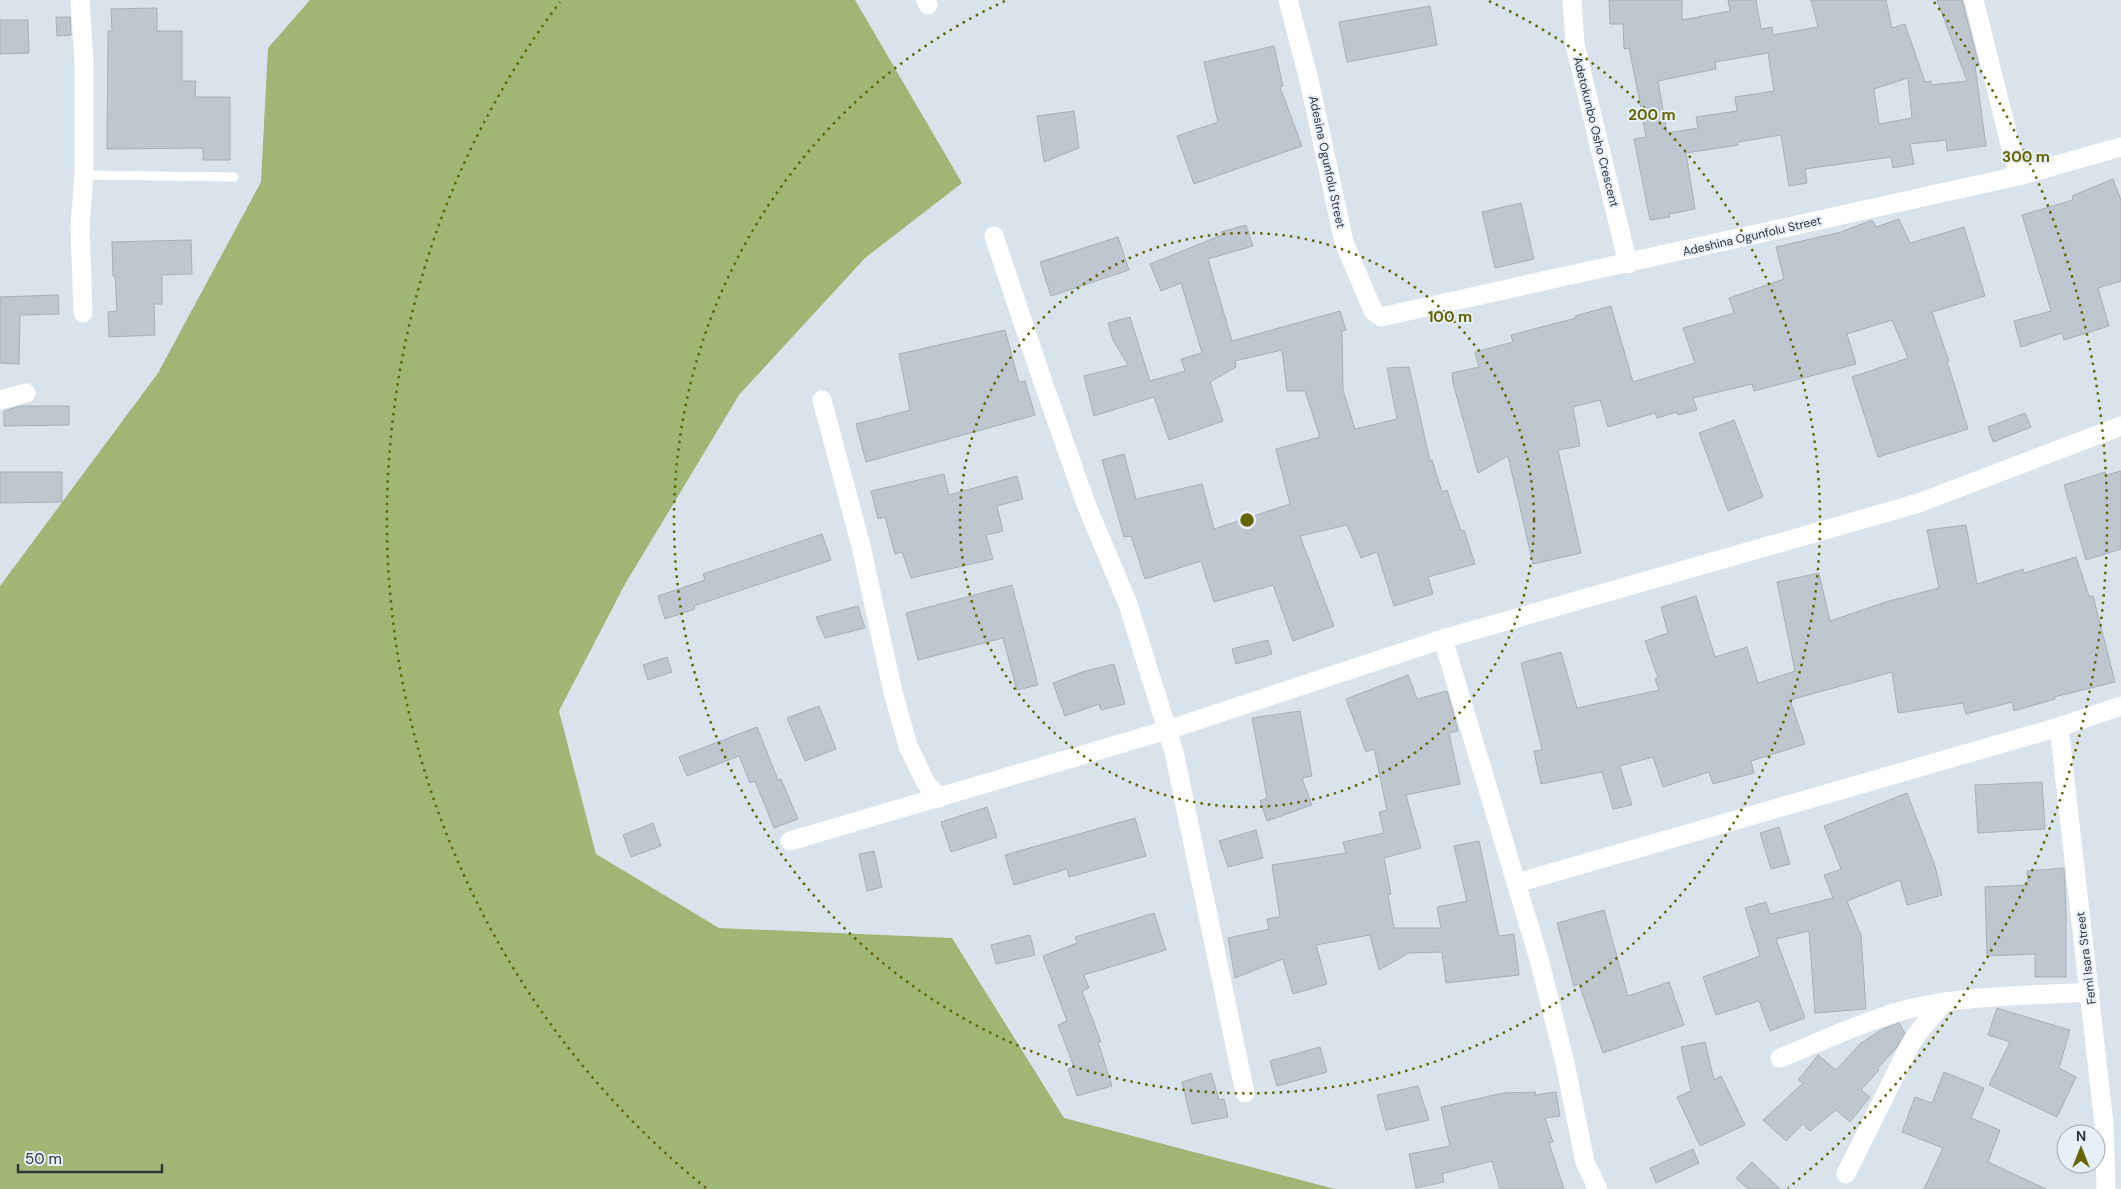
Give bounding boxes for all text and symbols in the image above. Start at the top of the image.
street label: Adetokunbo Osho Crescent [1570,55,1623,209]
street label: Adesina Ogunfolu Street [1305,94,1349,230]
text: 200 m [1628,105,1676,125]
text: 300 m [2002,147,2050,167]
street label: Adeshina Ogunfolu Street [1681,212,1823,260]
text: 100 m [1428,307,1472,327]
centre of rings [1238,511,1256,529]
street label: Femi Isara Street [2072,910,2100,1005]
north arrow [2056,1124,2106,1174]
text: N [2076,1127,2086,1145]
scale bar [18,1142,161,1174]
text: 50 m [25,1149,62,1169]

